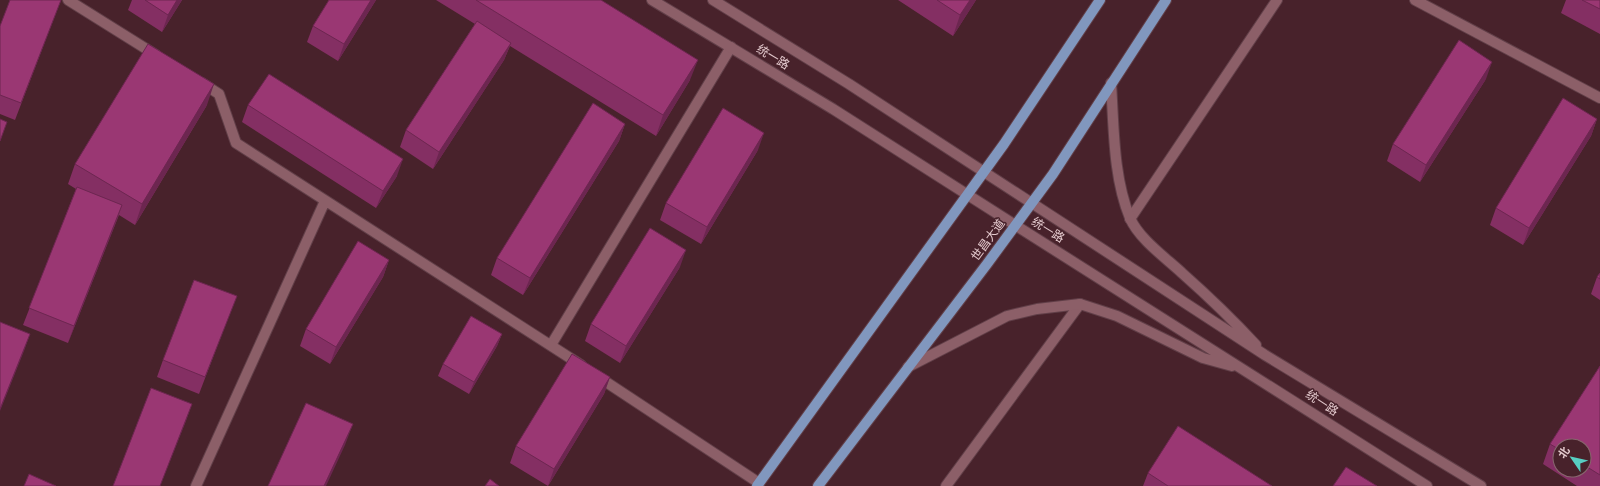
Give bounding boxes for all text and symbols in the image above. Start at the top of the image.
street label: 统一路 [754,42,792,72]
street label: 统一路 [1029,215,1067,245]
street label: 世昌大道 [968,216,1008,264]
street label: 统一路 [1303,387,1341,419]
north arrow [1552,438,1592,478]
text: 北 [1556,444,1573,461]

